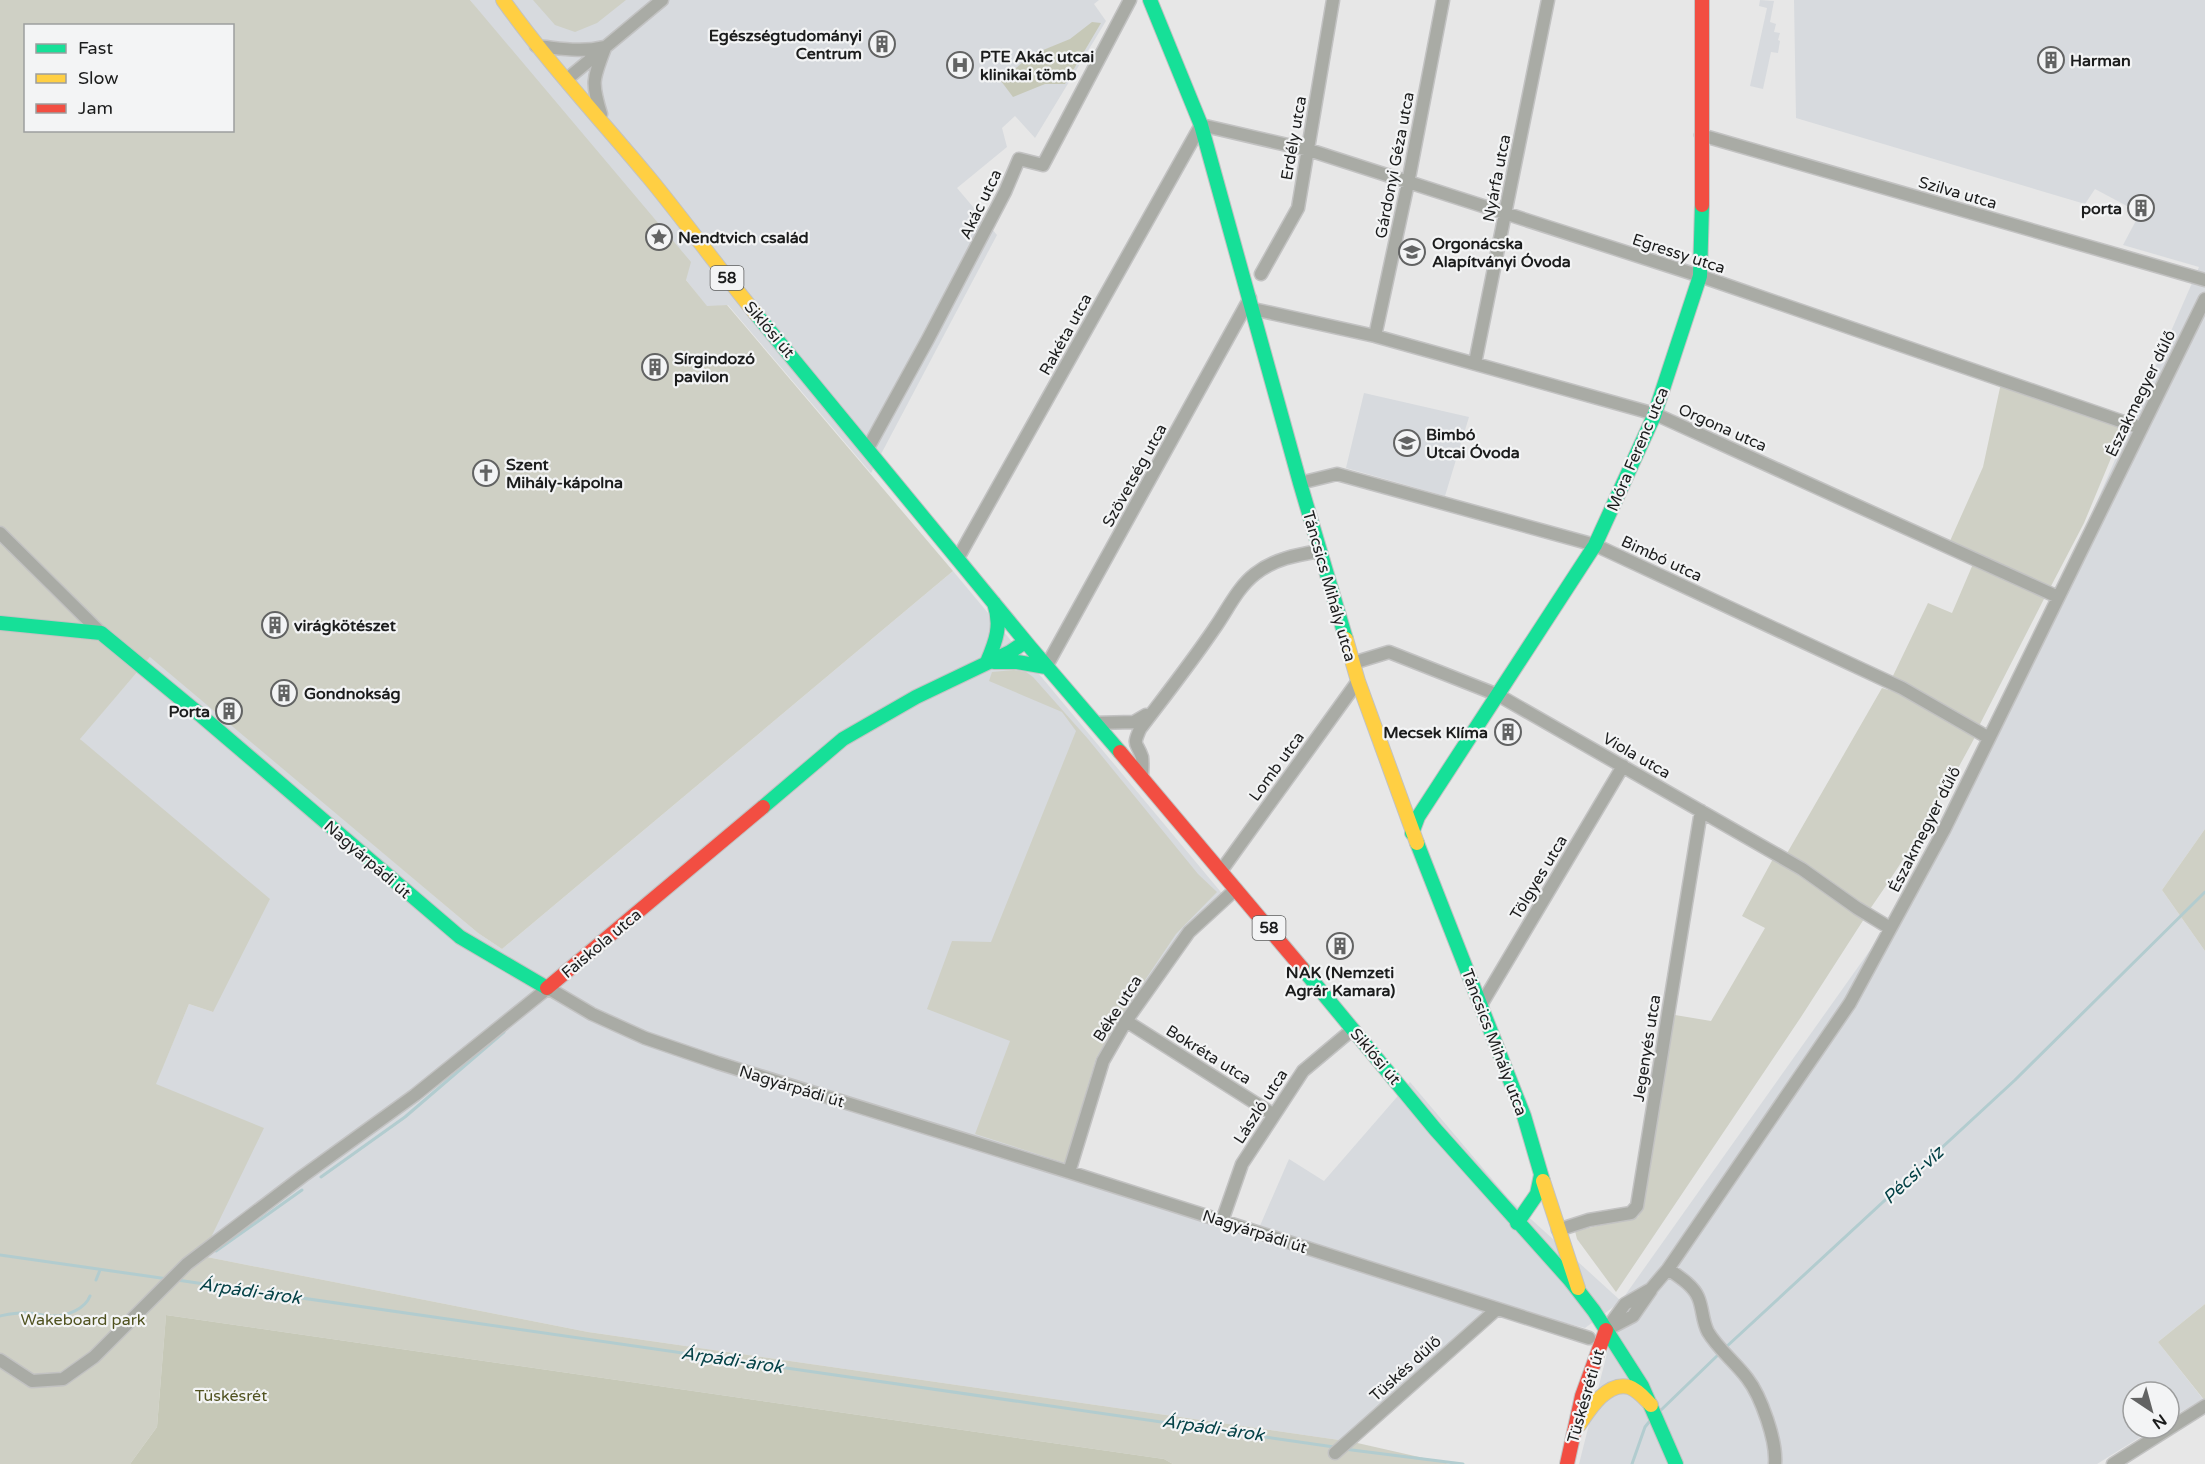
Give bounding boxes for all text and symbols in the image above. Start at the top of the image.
legend [24,24,234,132]
place label: Egészségtudományi Centrum [709,26,862,64]
building icon: Egészségtudományi Centrum [867,29,897,59]
text: Fast [78,37,113,59]
building icon: Harman [2036,45,2066,75]
place label: PTE Akác utcai klinikai tömb [980,47,1094,85]
hospital icon: PTE Akác utcai klinikai tömb [945,50,975,80]
place label: Harman [2070,51,2131,71]
text: Slow [78,67,119,89]
street label: Gárdonyi Géza utca [1371,90,1419,240]
street label: Erdély utca [1277,95,1311,182]
text: Jam [78,97,113,119]
street label: Nyárfa utca [1479,133,1515,224]
street label: Akác utca [955,166,1006,243]
street label: Szilva utca [1916,172,1999,214]
building icon: porta [2126,193,2156,223]
place label: porta [2081,199,2122,219]
place icon: Nendtvich család [644,222,674,252]
place label: Nendtvich család [678,228,809,248]
street label: Egressy utca [1630,230,1728,278]
place label: Orgonácska Alapítványi Óvoda [1432,234,1571,272]
school or university icon: Orgonácska Alapítványi Óvoda [1397,237,1427,267]
road number: 58 [710,266,744,290]
street label: Rakéta utca [1035,290,1097,379]
street label: Siklósi út [740,297,799,362]
street label: Északmegyer dűlő [2102,327,2180,460]
place label: Sírgindozó pavilon [674,349,755,387]
building icon: Sírgindozó pavilon [640,352,670,382]
street label: Móra Ferenc utca [1603,384,1673,515]
street label: Orgona utca [1675,400,1770,456]
street label: Szövetség utca [1098,420,1172,531]
place label: Bimbó Utcai Óvoda [1426,425,1520,463]
school or university icon: Bimbó Utcai Óvoda [1392,428,1422,458]
place label: Szent Mihály-kápolna [506,455,623,493]
church icon: Szent Mihály-kápolna [471,458,501,488]
street label: Táncsics Mihály utca [1298,509,1360,664]
street label: Bimbó utca [1618,531,1705,586]
building icon: virágkötészet [260,610,290,640]
place label: virágkötészet [294,616,397,636]
building icon: Gondnokság [269,678,299,708]
place label: Gondnokság [304,684,401,704]
building icon: Porta [214,696,244,726]
place label: Porta [169,702,210,722]
building icon: Mecsek Klíma [1493,717,1523,747]
place label: Mecsek Klíma [1383,723,1488,743]
street label: Lomb utca [1245,728,1309,805]
street label: Viola utca [1599,728,1674,783]
street label: Északmegyer dűlő [1884,763,1965,896]
street label: Nagyárpádi út [320,817,415,903]
street label: Tölgyes utca [1506,832,1572,923]
street label: Faiskola utca [558,905,646,983]
road number: 58 [1252,916,1286,940]
building icon: NAK (Nemzeti Agrár Kamara) [1325,931,1355,961]
place label: NAK (Nemzeti Agrár Kamara) [1285,963,1395,1001]
street label: Táncsics Mihály utca [1457,966,1531,1119]
street label: Béke utca [1089,972,1147,1045]
street label: Jegenyés utca [1629,993,1665,1103]
street label: Bokréta utca [1162,1021,1255,1089]
street label: Siklósi út [1346,1024,1405,1089]
street label: Nagyárpádi út [737,1061,847,1112]
street label: László utca [1229,1065,1292,1148]
water label: Pécsi-víz [1878,1140,1949,1209]
street label: Nagyárpádi út [1200,1206,1309,1258]
water label: Árpádi-árok [198,1273,303,1309]
park label: Wakeboard park [20,1310,146,1330]
street label: Tüskés dűlő [1366,1331,1446,1406]
water label: Árpádi-árok [680,1342,785,1378]
street label: Tüskésréti út [1563,1347,1609,1445]
north arrow [2121,1380,2181,1440]
park label: Tüskésrét [195,1386,267,1406]
text: N [2148,1409,2170,1433]
water label: Árpádi-árok [1161,1410,1266,1446]

